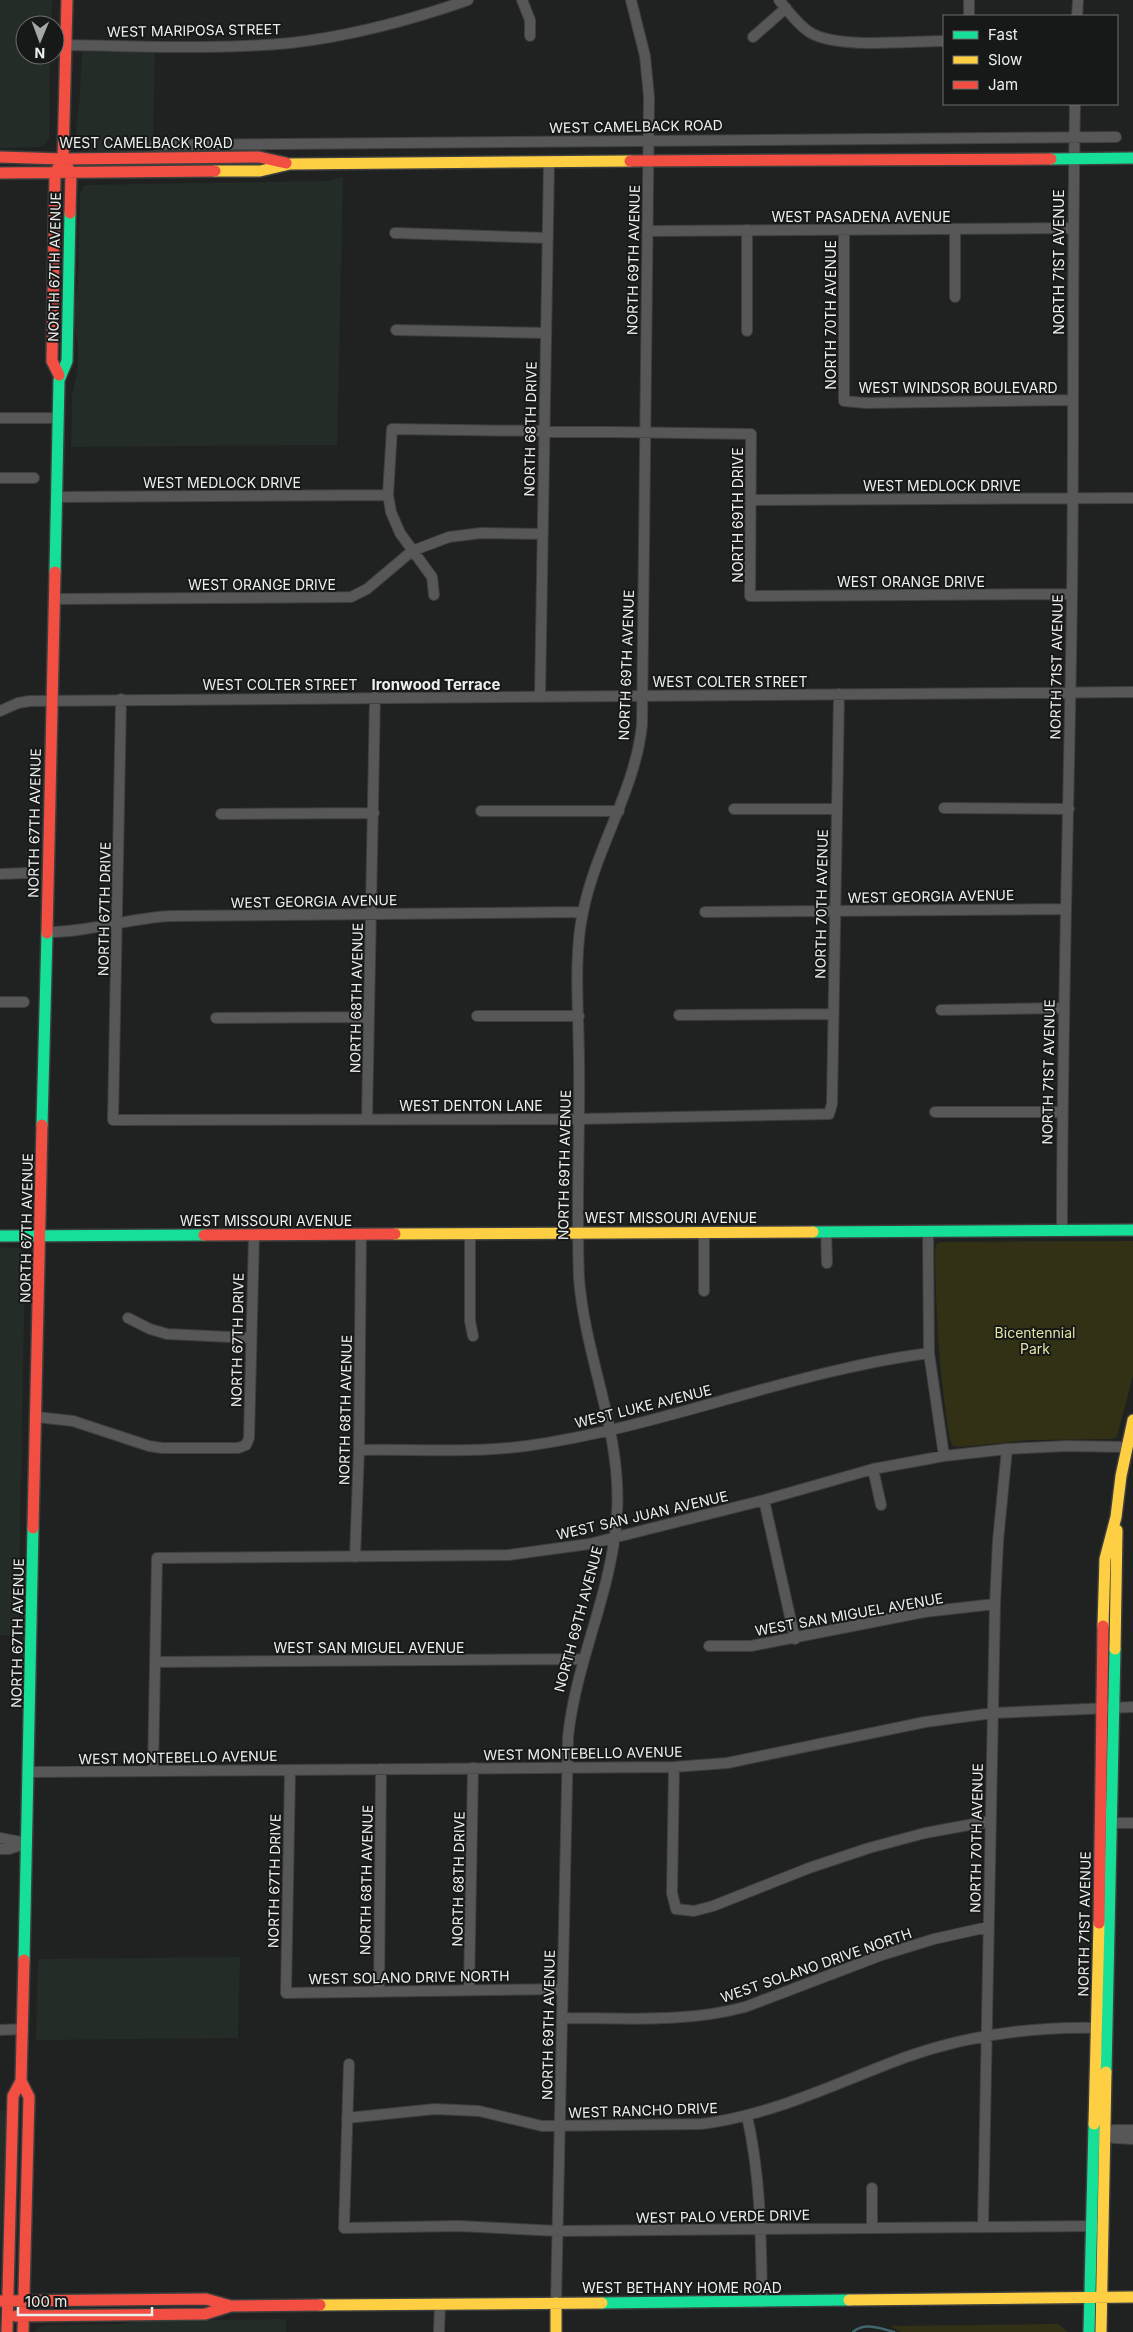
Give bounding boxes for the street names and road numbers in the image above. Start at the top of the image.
street label: WEST MARIPOSA STREET [107,20,281,40]
street label: WEST CAMELBACK ROAD [549,116,723,136]
street label: WEST CAMELBACK ROAD [59,134,233,151]
street label: NORTH 69TH AVENUE [623,185,643,335]
street label: NORTH 71ST AVENUE [1050,189,1067,335]
street label: NORTH 67TH AVENUE [44,192,64,342]
street label: WEST PASADENA AVENUE [771,208,951,225]
street label: NORTH 70TH AVENUE [822,240,839,390]
street label: NORTH 68TH DRIVE [520,361,540,497]
street label: WEST WINDSOR BOULEVARD [858,379,1058,396]
street label: NORTH 69TH DRIVE [729,447,746,583]
street label: WEST MEDLOCK DRIVE [143,474,301,491]
street label: WEST MEDLOCK DRIVE [863,477,1021,494]
street label: WEST ORANGE DRIVE [837,573,985,590]
street label: WEST ORANGE DRIVE [188,576,336,593]
street label: NORTH 69TH AVENUE [615,589,637,741]
street label: NORTH 71ST AVENUE [1046,594,1066,740]
street label: WEST COLTER STREET [653,673,807,690]
street label: WEST COLTER STREET [203,676,357,693]
street label: NORTH 67TH AVENUE [24,748,44,898]
street label: NORTH 70TH AVENUE [811,829,831,979]
street label: NORTH 67TH DRIVE [94,842,114,976]
street label: WEST GEORGIA AVENUE [848,886,1014,906]
street label: WEST GEORGIA AVENUE [231,891,397,911]
street label: NORTH 68TH AVENUE [346,923,366,1073]
street label: NORTH 71ST AVENUE [1038,999,1058,1145]
street label: NORTH 69TH AVENUE [554,1090,574,1240]
street label: WEST DENTON LANE [399,1097,543,1114]
street label: NORTH 67TH AVENUE [16,1153,36,1303]
street label: WEST MISSOURI AVENUE [585,1209,757,1226]
street label: WEST MISSOURI AVENUE [180,1212,352,1229]
street label: NORTH 67TH DRIVE [227,1273,247,1407]
street label: NORTH 68TH AVENUE [335,1335,355,1485]
street label: WEST LUKE AVENUE [573,1381,713,1431]
street label: WEST SAN JUAN AVENUE [554,1487,730,1543]
street label: NORTH 69TH AVENUE [550,1544,606,1694]
street label: NORTH 67TH AVENUE [7,1558,27,1708]
street label: WEST SAN MIGUEL AVENUE [753,1589,945,1639]
street label: WEST SAN MIGUEL AVENUE [274,1639,465,1656]
street label: WEST MONTEBELLO AVENUE [483,1743,683,1763]
street label: WEST MONTEBELLO AVENUE [78,1747,278,1767]
street label: NORTH 70TH AVENUE [966,1763,986,1913]
street label: NORTH 68TH AVENUE [356,1805,376,1955]
street label: NORTH 68TH DRIVE [448,1811,468,1947]
street label: NORTH 67TH DRIVE [264,1814,284,1948]
street label: NORTH 71ST AVENUE [1074,1851,1094,1997]
street label: WEST SOLANO DRIVE NORTH [718,1924,914,2006]
street label: NORTH 69TH AVENUE [538,1950,558,2100]
street label: WEST SOLANO DRIVE NORTH [308,1967,510,1987]
street label: WEST RANCHO DRIVE [568,2099,718,2121]
street label: WEST PALO VERDE DRIVE [636,2206,810,2226]
street label: WEST BETHANY HOME ROAD [582,2279,782,2296]

